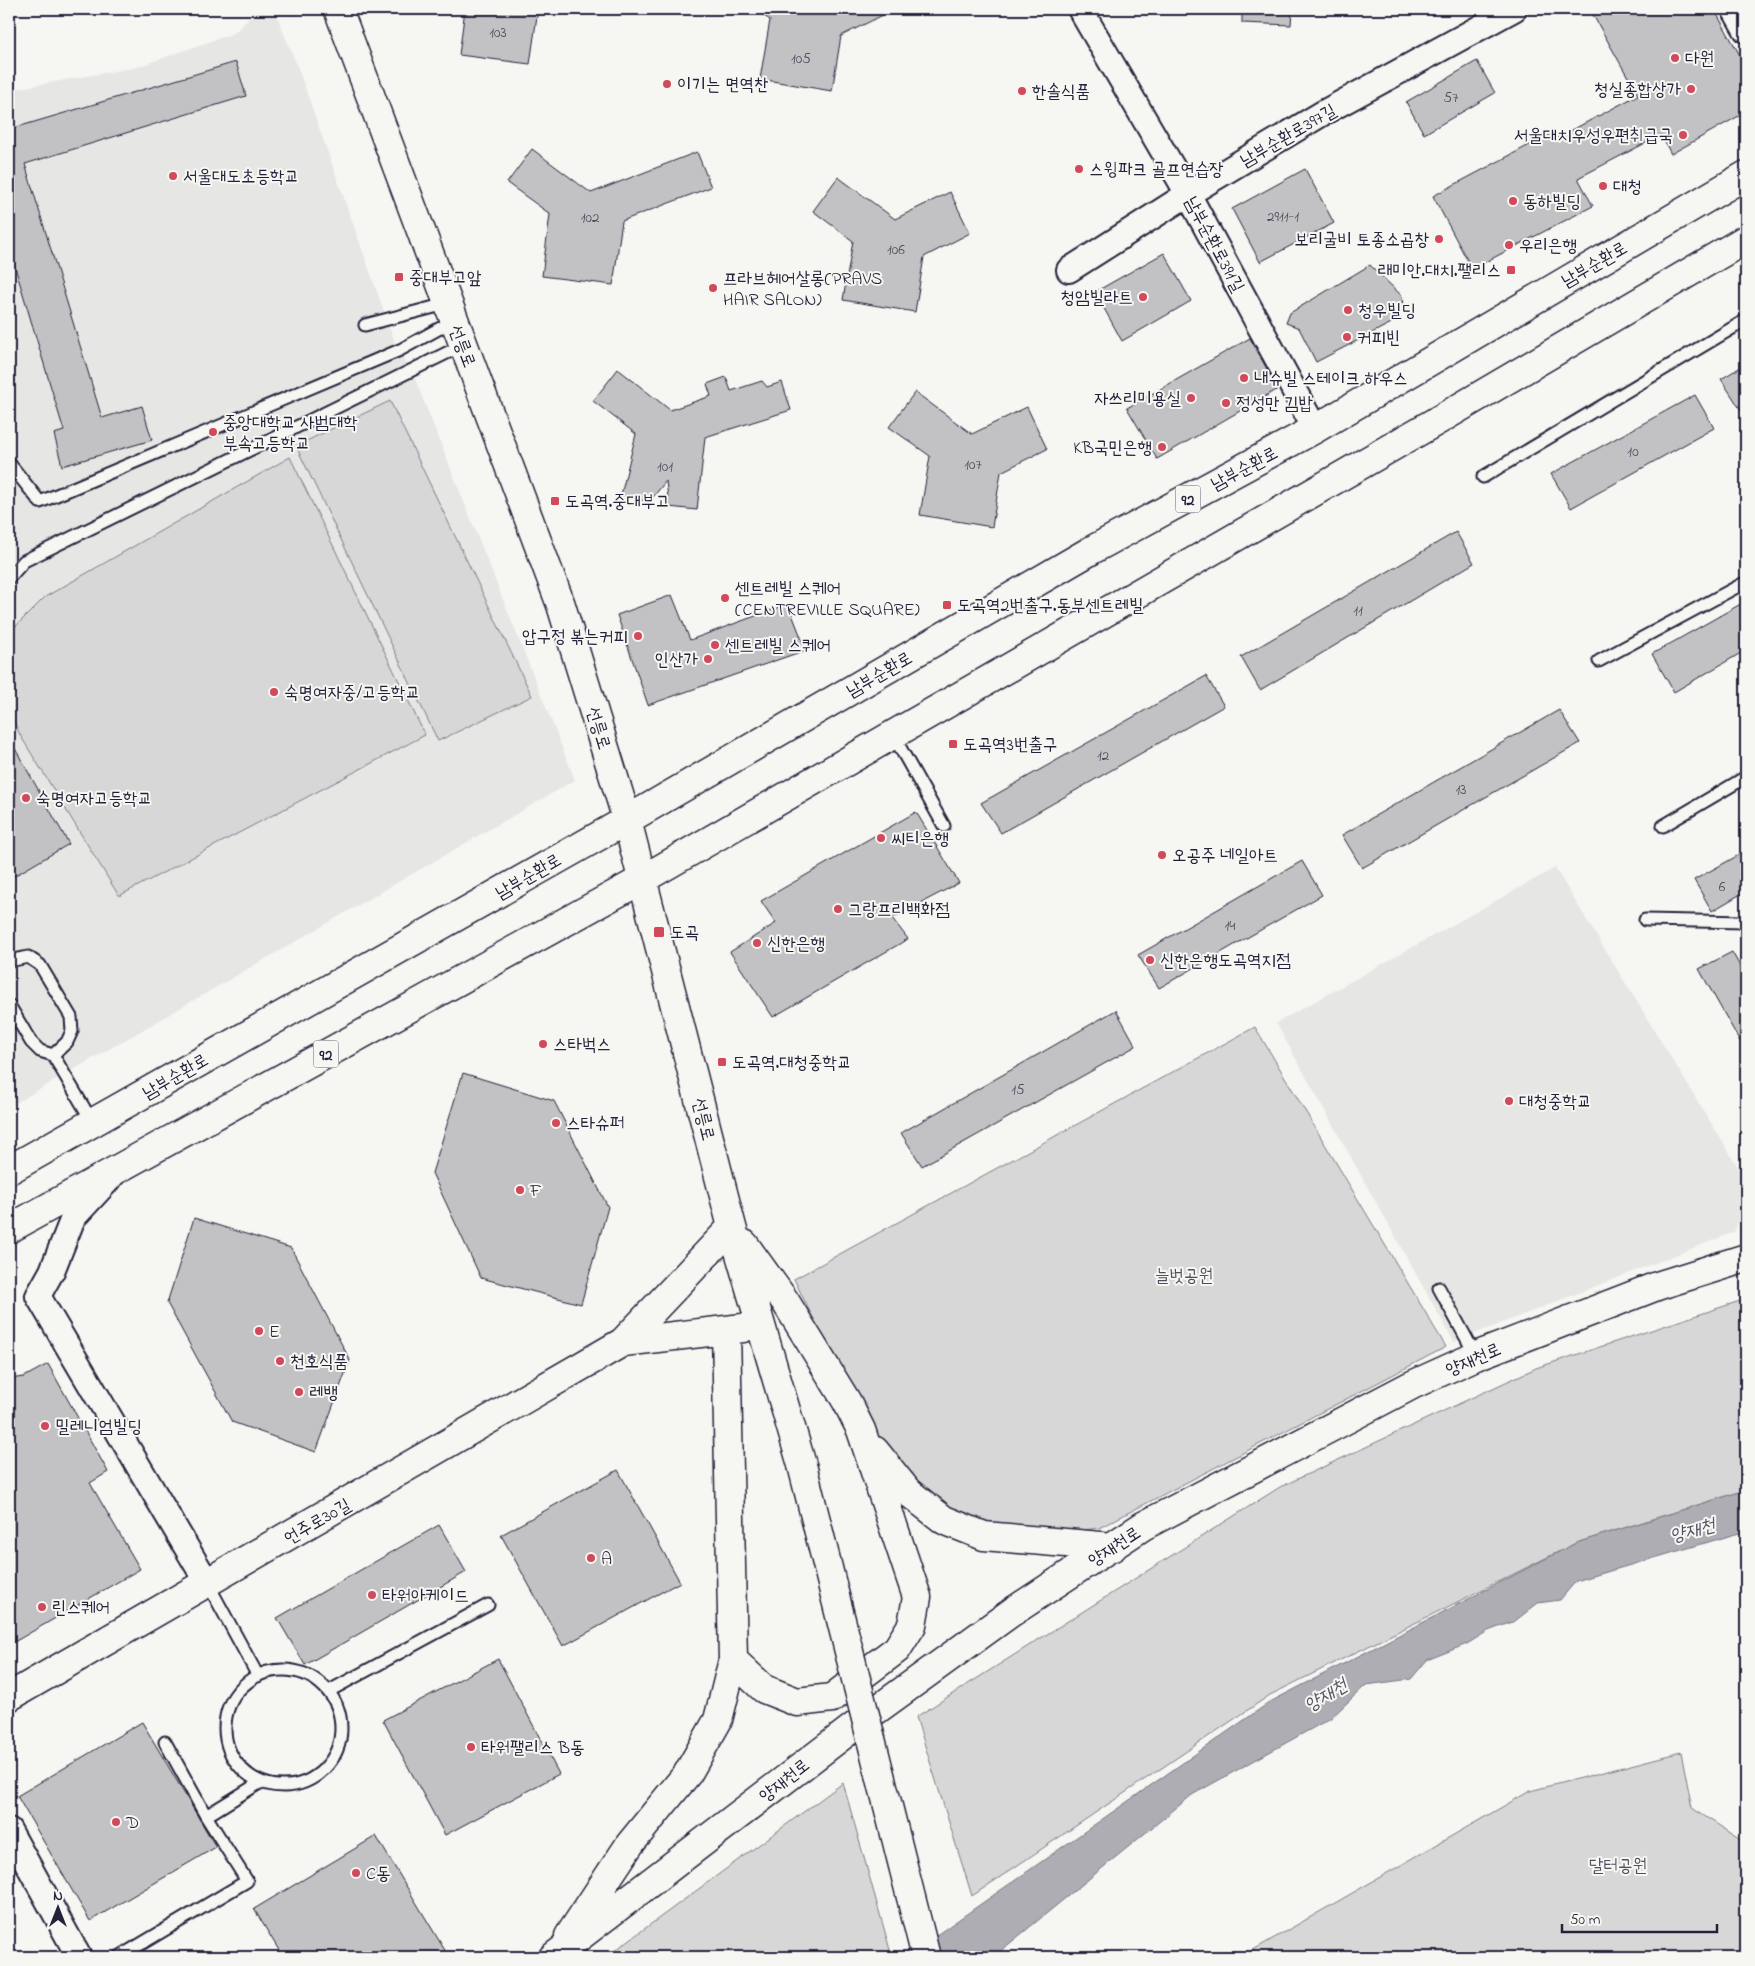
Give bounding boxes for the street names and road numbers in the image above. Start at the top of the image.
street label: 남부순환로397길 [1236,98,1342,175]
street label: 남부순환로391길 [1177,192,1250,298]
street label: 남부순환로 [1557,236,1633,295]
street label: 선릉로 [441,322,481,372]
street label: 남부순환로 [1207,441,1283,498]
road number: 92 [1176,486,1200,512]
street label: 남부순환로 [842,646,918,705]
street label: 선릉로 [578,704,616,753]
street label: 남부순환로 [491,848,567,907]
road number: 92 [314,1040,338,1068]
street label: 남부순환로 [138,1048,214,1107]
street label: 선릉로 [684,1095,720,1144]
street label: 양재천로 [1442,1338,1506,1384]
street label: 언주로30길 [280,1493,357,1552]
street label: 양재천로 [1084,1521,1146,1574]
street label: 양재천로 [754,1753,816,1810]

